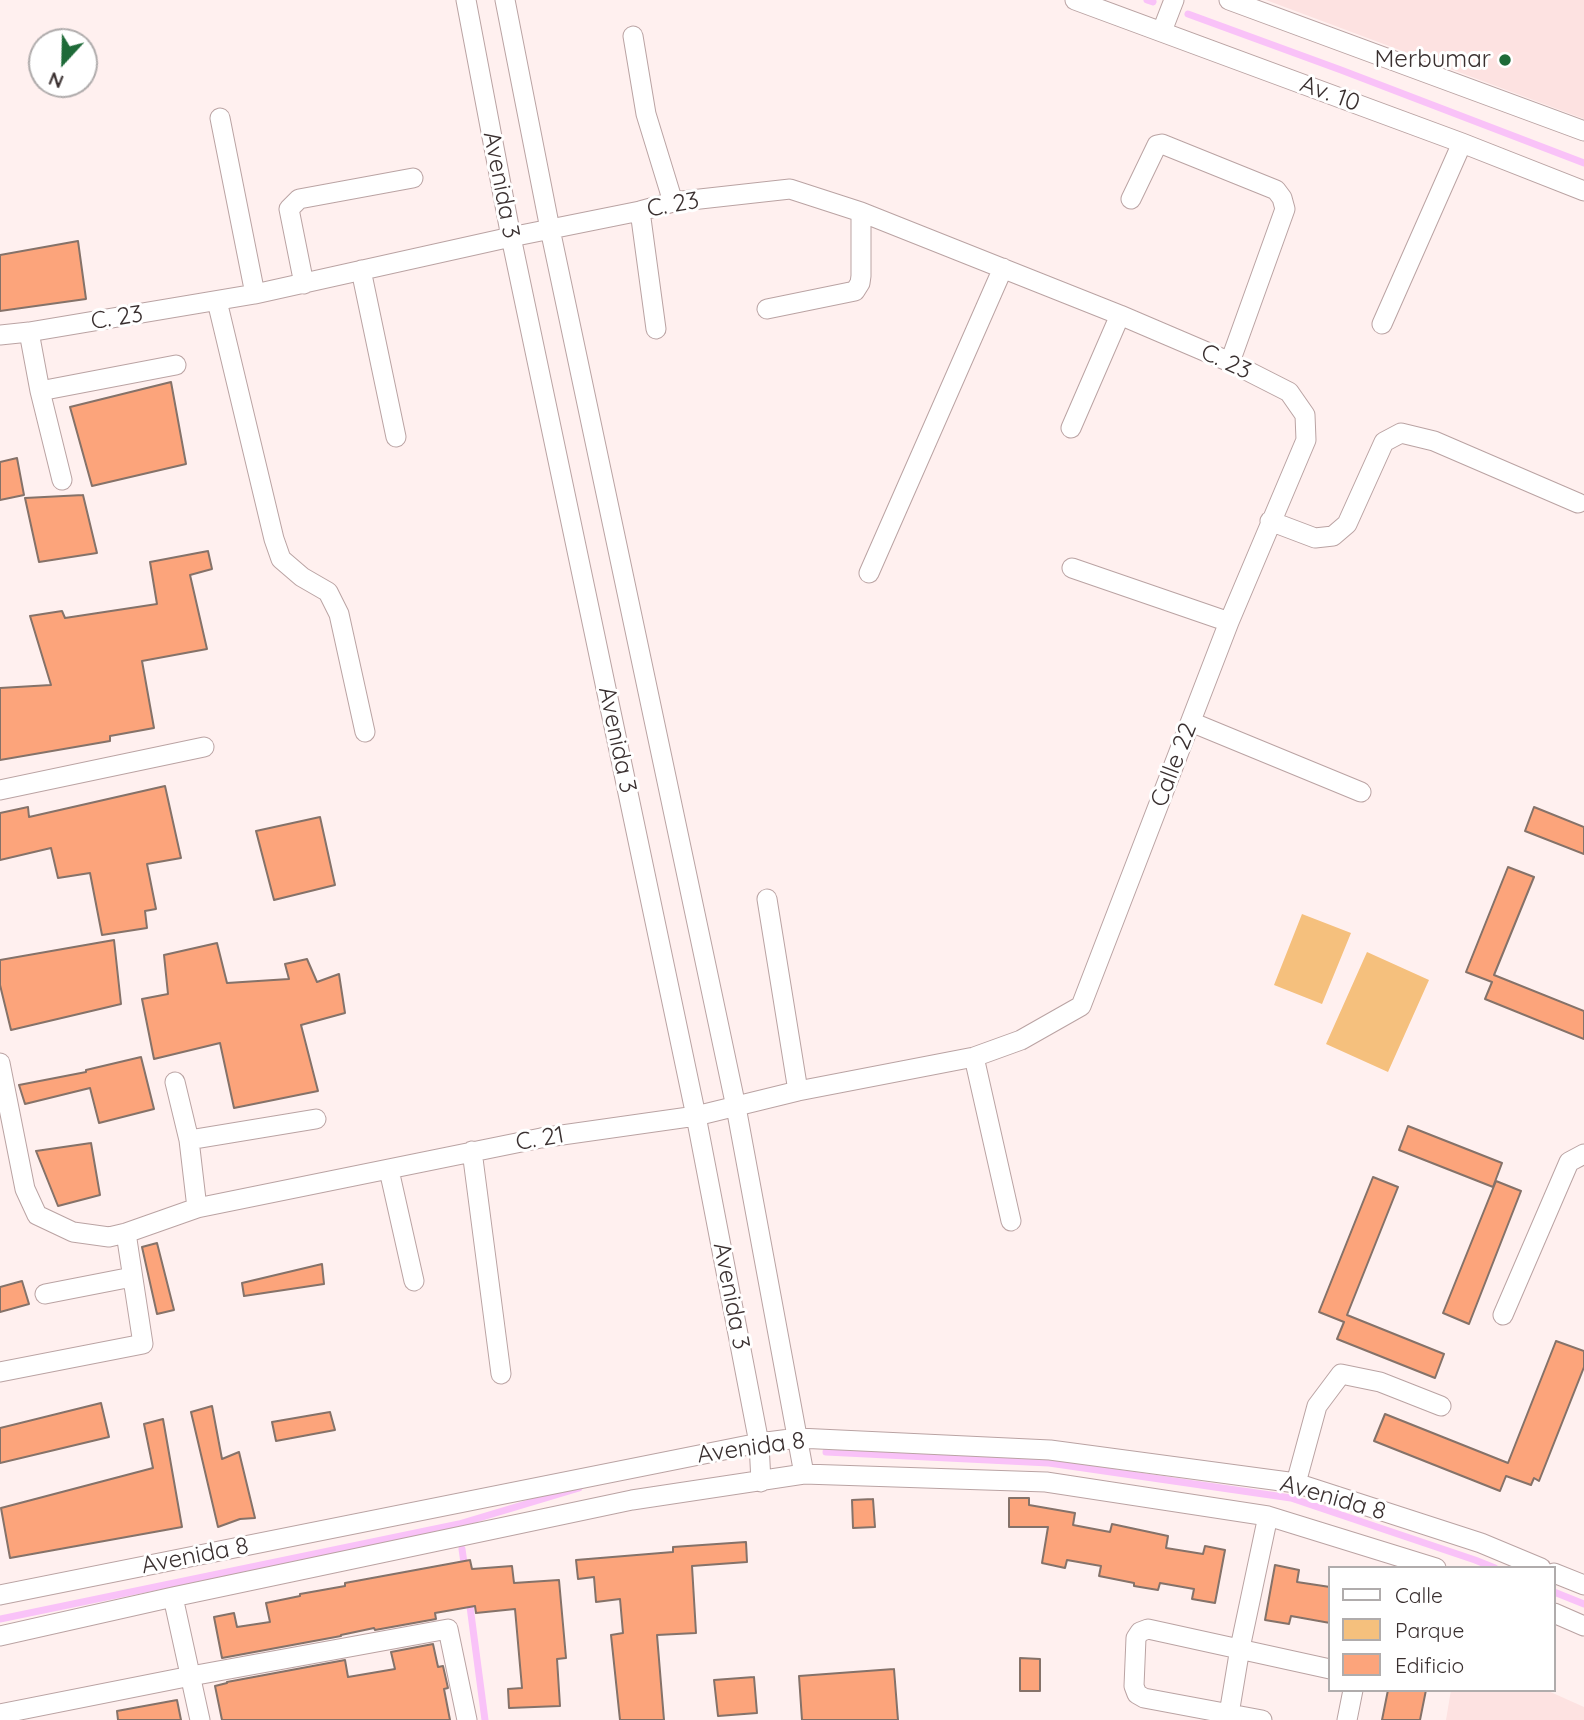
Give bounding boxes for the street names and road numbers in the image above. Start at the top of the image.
street label: Av. 10 [1296,70,1364,118]
street label: Avenida 3 [477,129,525,241]
street label: C. 23 [645,186,701,224]
street label: C. 23 [89,300,145,336]
street label: C. 23 [1196,338,1256,386]
street label: Avenida 3 [592,684,642,796]
street label: Calle 22 [1145,719,1203,811]
street label: C. 21 [513,1121,567,1157]
street label: Avenida 3 [707,1240,755,1352]
street label: Avenida 8 [695,1426,807,1470]
street label: Avenida 8 [1277,1469,1389,1527]
street label: Avenida 8 [139,1532,251,1580]

